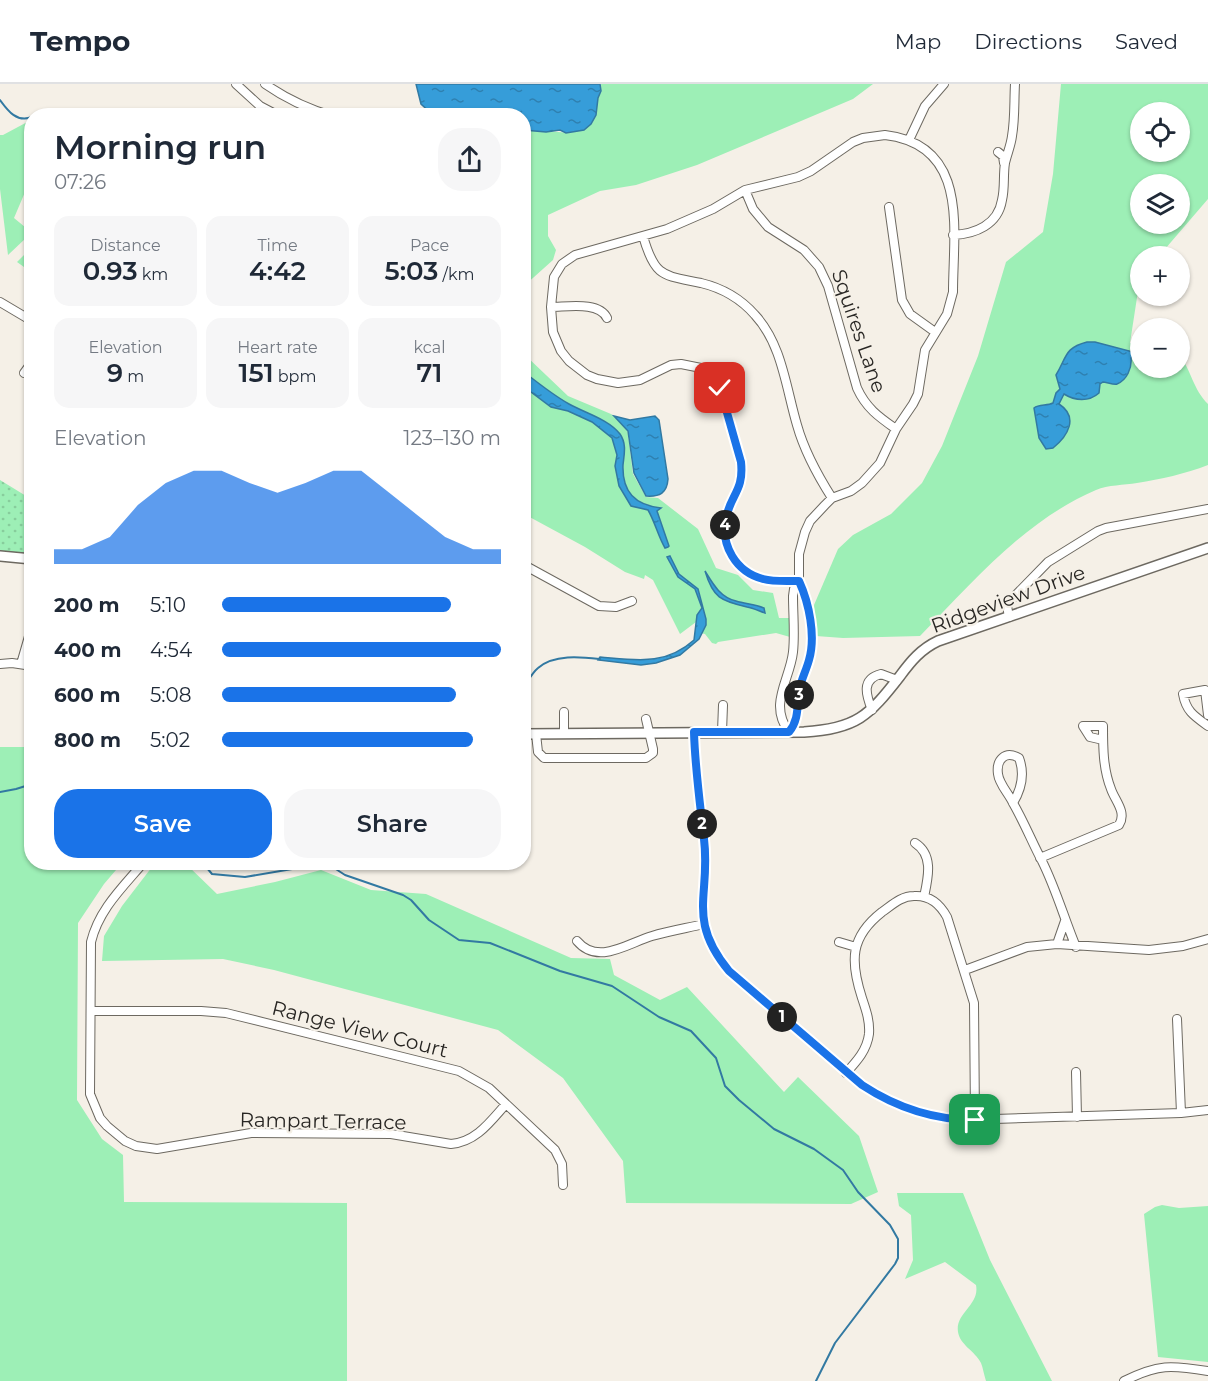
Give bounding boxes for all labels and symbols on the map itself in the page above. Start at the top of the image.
street label: Squires Lane [827,266,891,396]
pin [694,362,745,413]
pin: 4 [710,510,740,540]
street label: Ridgeview Drive [928,560,1088,638]
pin: 3 [784,680,814,710]
pin: 2 [687,809,717,839]
street label: Range View Court [270,996,450,1062]
pin: 1 [767,1002,797,1032]
pin [949,1094,1000,1145]
street label: Rampart Terrace [239,1108,407,1134]

